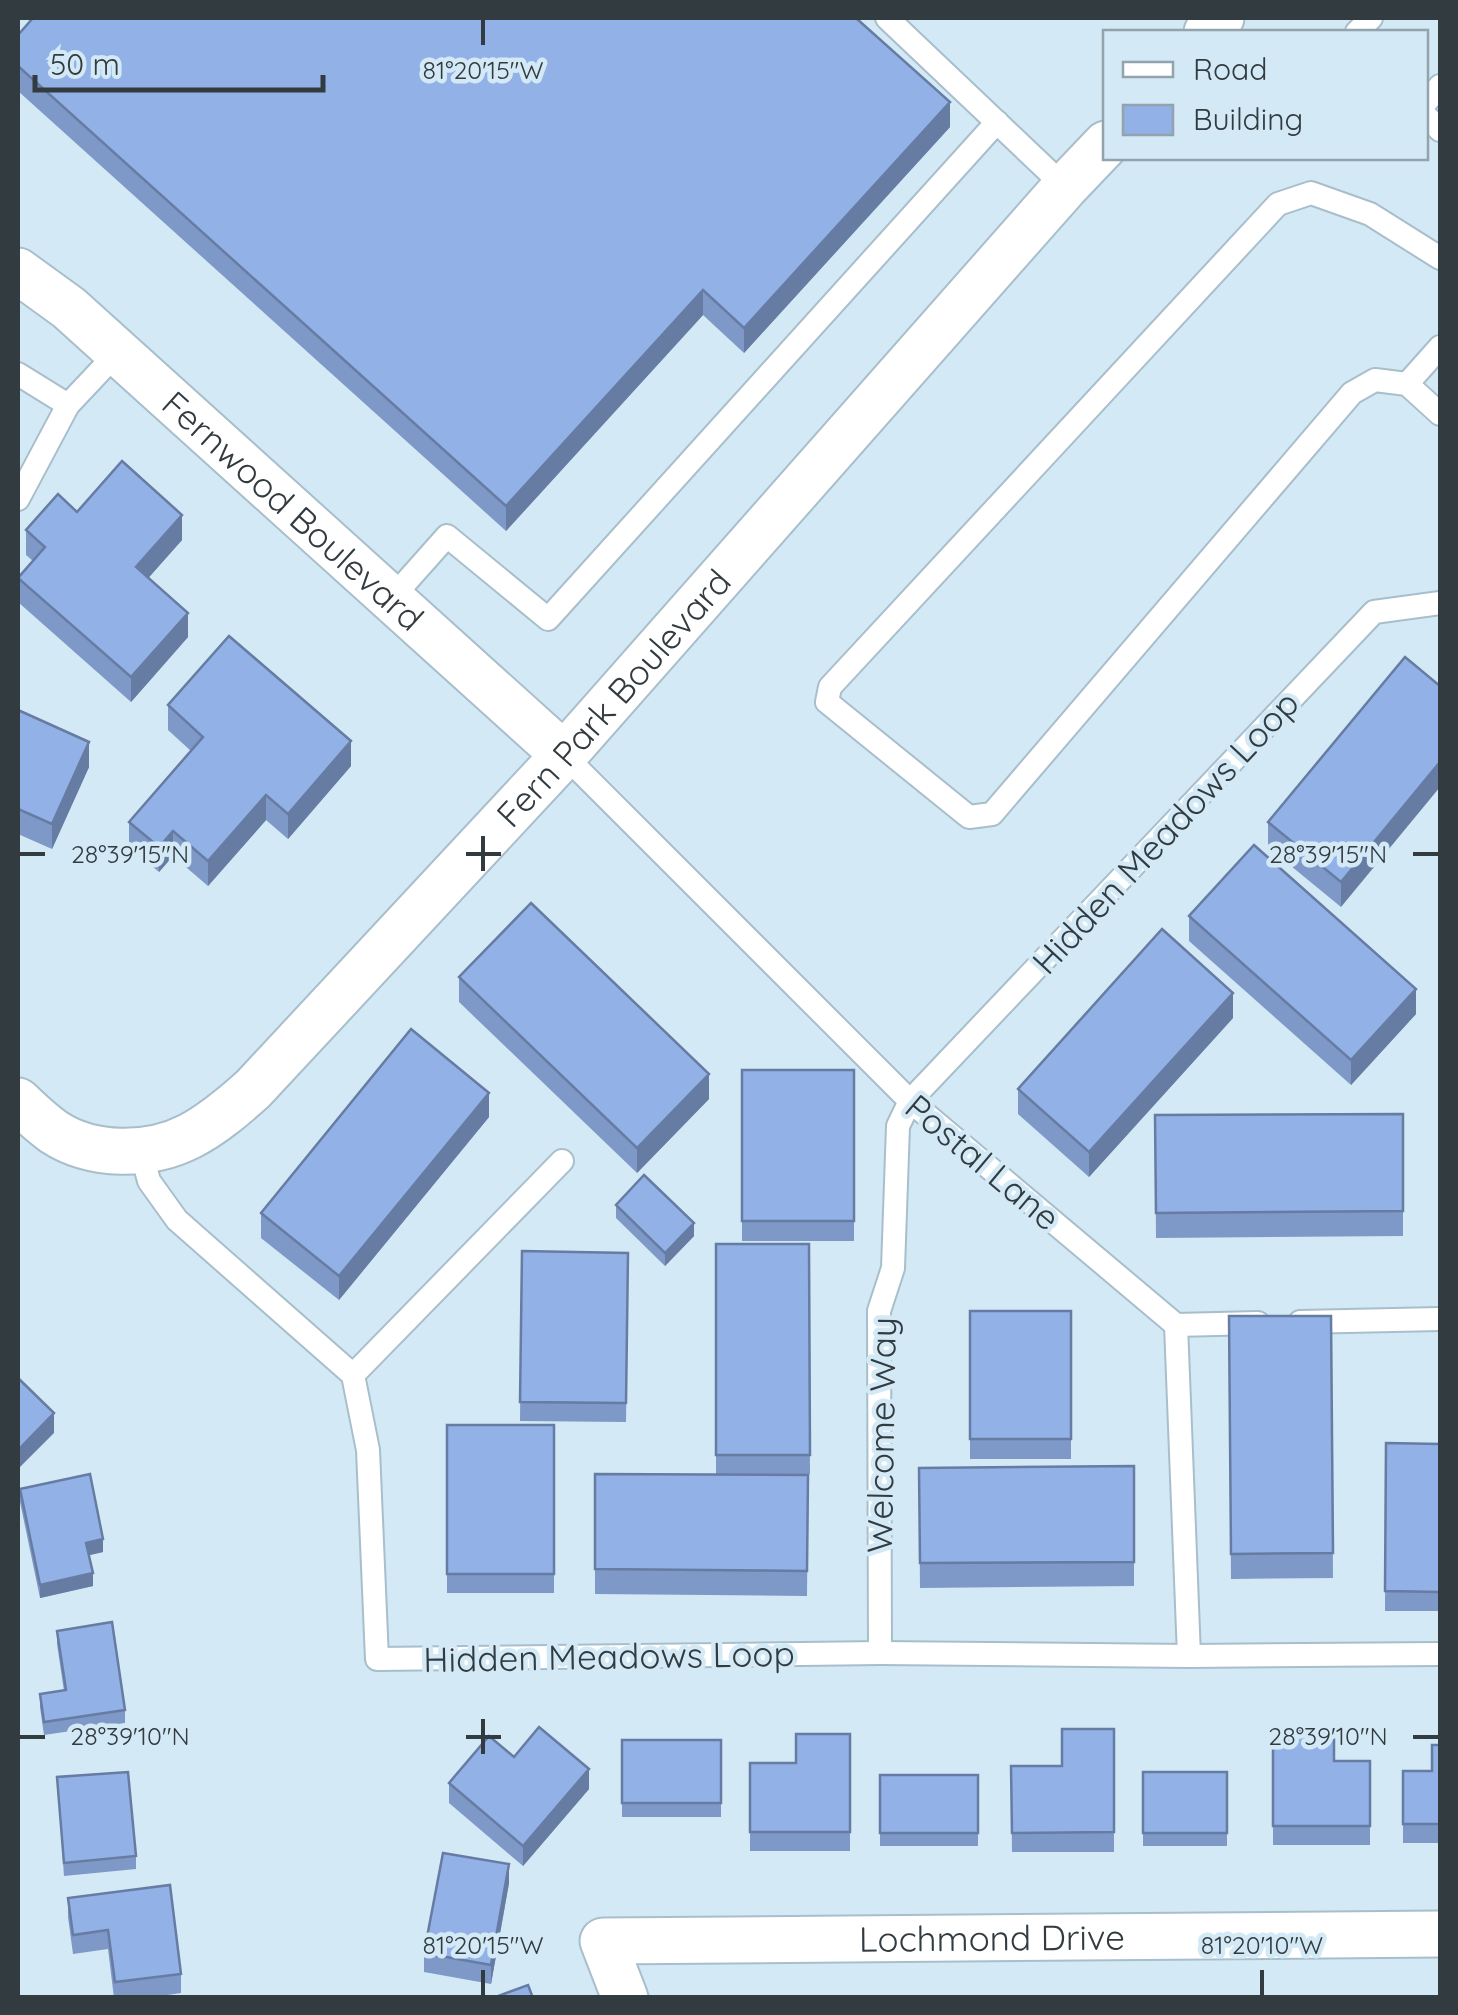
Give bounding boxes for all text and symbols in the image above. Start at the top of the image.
scale bar [35,30,322,92]
legend [1103,30,1428,160]
text: 50 m [50,45,120,83]
text: Road [1193,50,1267,88]
text: 81°20'15"W [422,54,544,85]
text: Building [1193,100,1303,138]
street label: Fernwood Boulevard [153,381,433,640]
street label: Fern Park Boulevard [487,560,740,836]
street label: Hidden Meadows Loop [1022,681,1308,983]
text: 28°39'15"N [71,838,189,869]
text: 28°39'15"N [1269,838,1387,869]
street label: Postal Lane [897,1085,1069,1239]
street label: Welcome Way [857,1317,905,1553]
street label: Hidden Meadows Loop [423,1631,795,1681]
text: 28°39'10"N [70,1720,190,1751]
text: 28°39'10"N [1268,1720,1388,1751]
street label: Lochmond Drive [859,1915,1125,1961]
text: 81°20'15"W [422,1929,544,1960]
text: 81°20'10"W [1201,1929,1323,1960]

